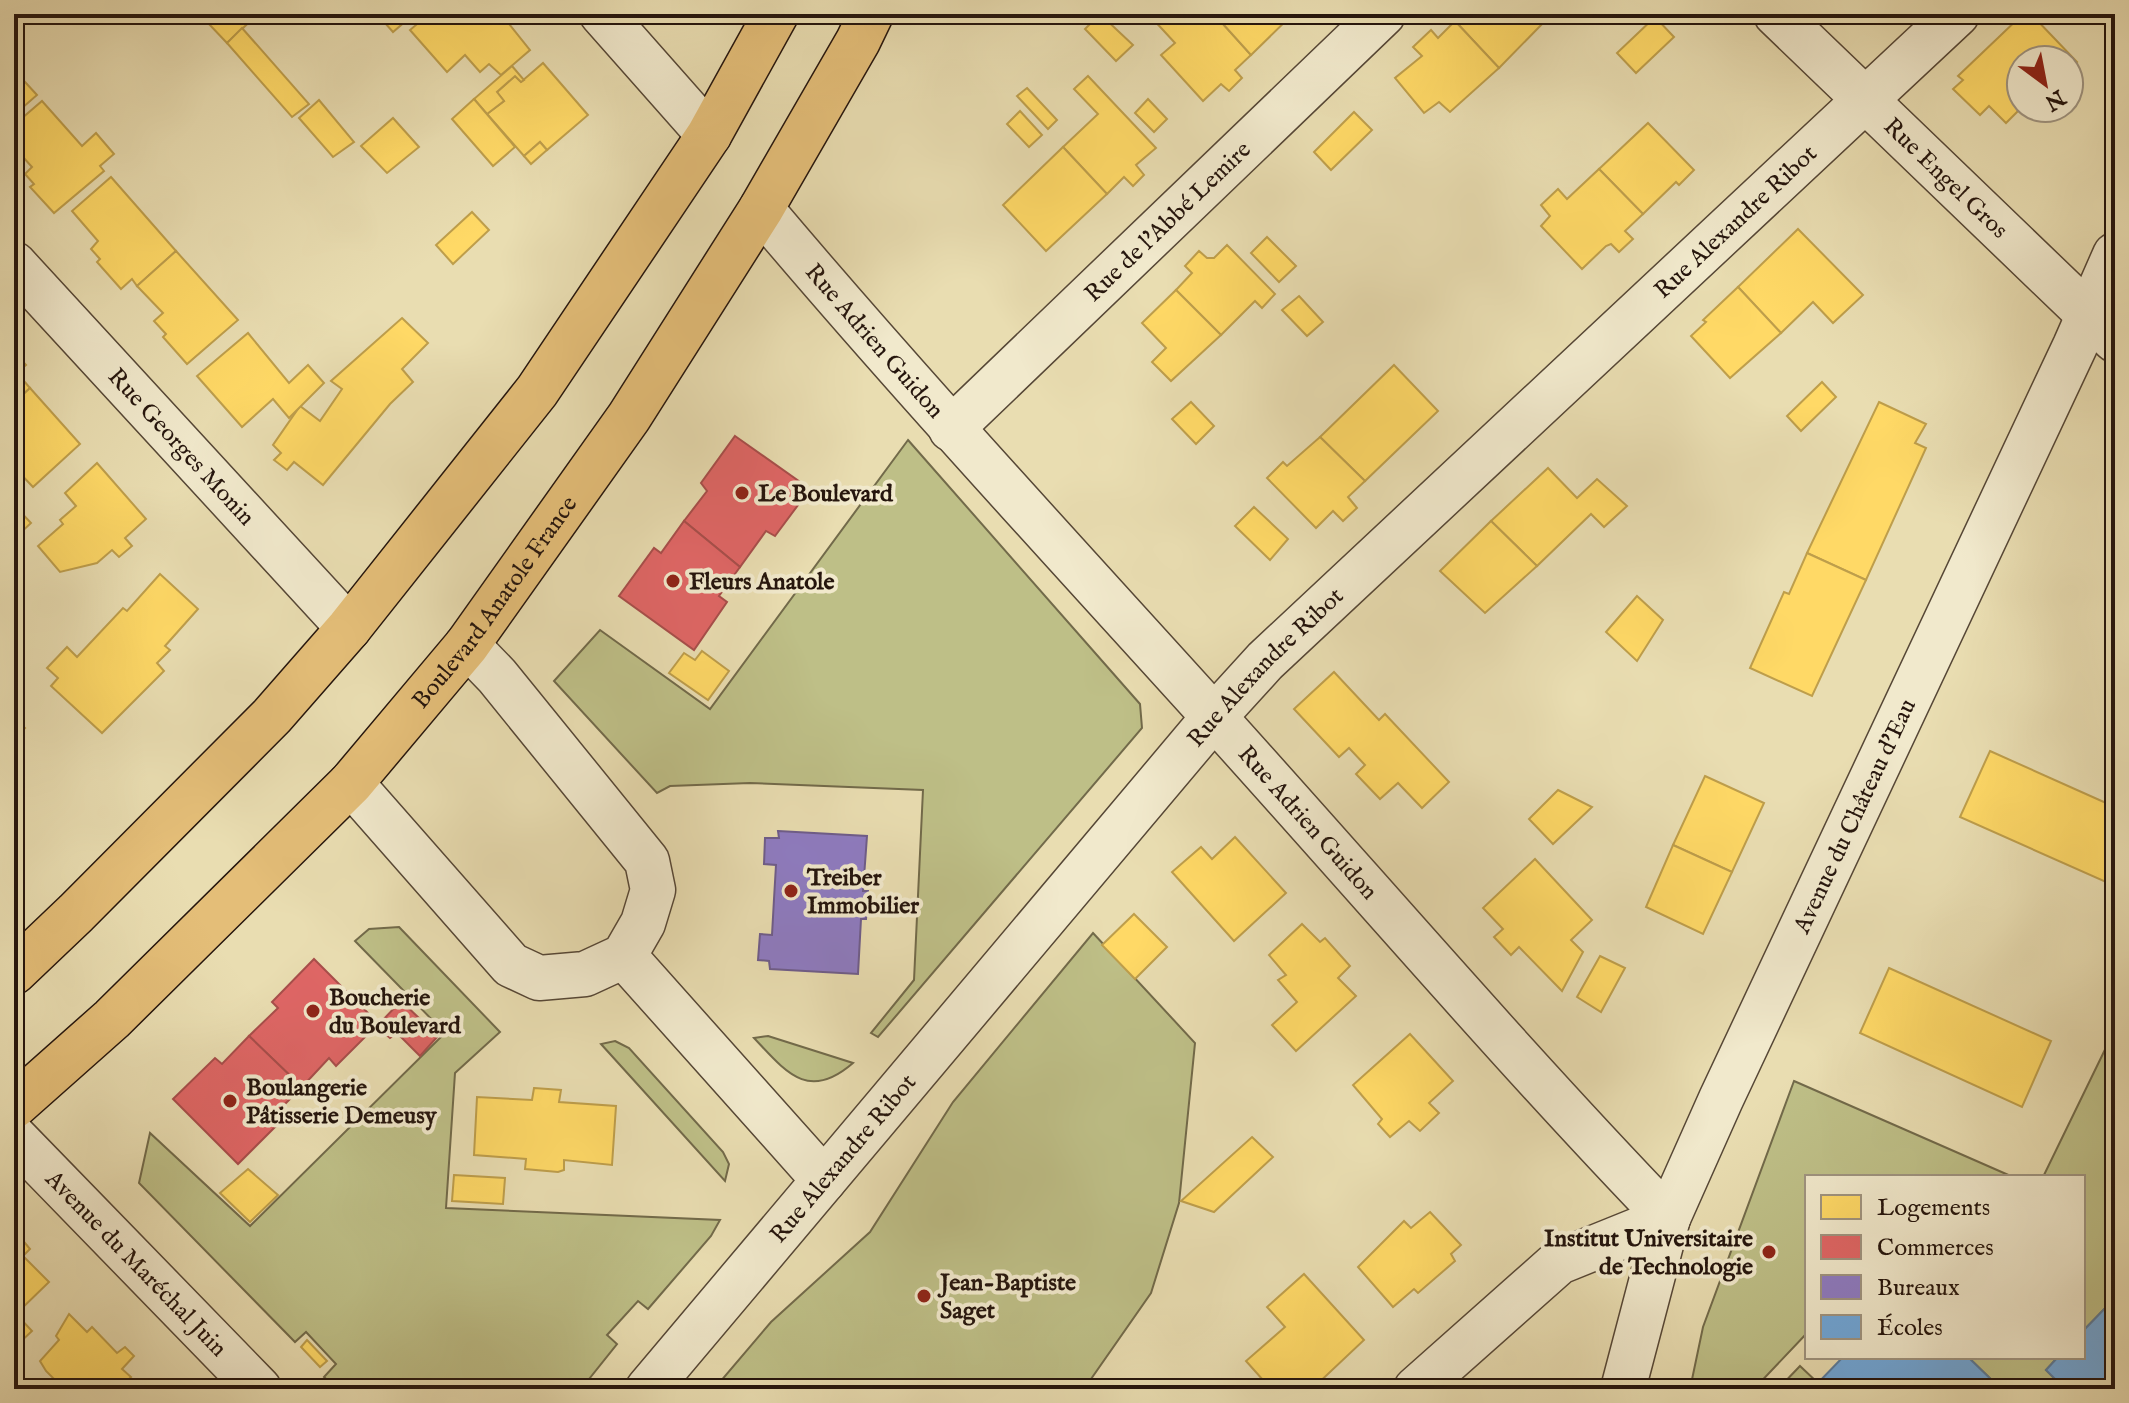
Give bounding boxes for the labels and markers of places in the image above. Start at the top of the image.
place label: Le Boulevard [758,479,894,510]
marker: Le Boulevard [733,484,751,502]
place label: Fleurs Anatole [689,567,835,598]
marker: Fleurs Anatole [664,572,682,590]
place label: Treiber Immobilier [806,863,919,922]
marker: Treiber Immobilier [782,882,800,900]
place label: Boucherie du Boulevard [329,983,462,1042]
marker: Boucherie du Boulevard [304,1002,322,1020]
place label: Boulangerie Pâtisserie Demeusy [246,1073,438,1132]
marker: Boulangerie Pâtisserie Demeusy [221,1092,239,1110]
place label: Institut Universitaire de Technologie [1544,1224,1753,1283]
marker: Institut Universitaire de Technologie [1760,1243,1778,1261]
place label: Jean-Baptiste Saget [937,1268,1076,1327]
marker: Jean-Baptiste Saget [915,1287,933,1305]

